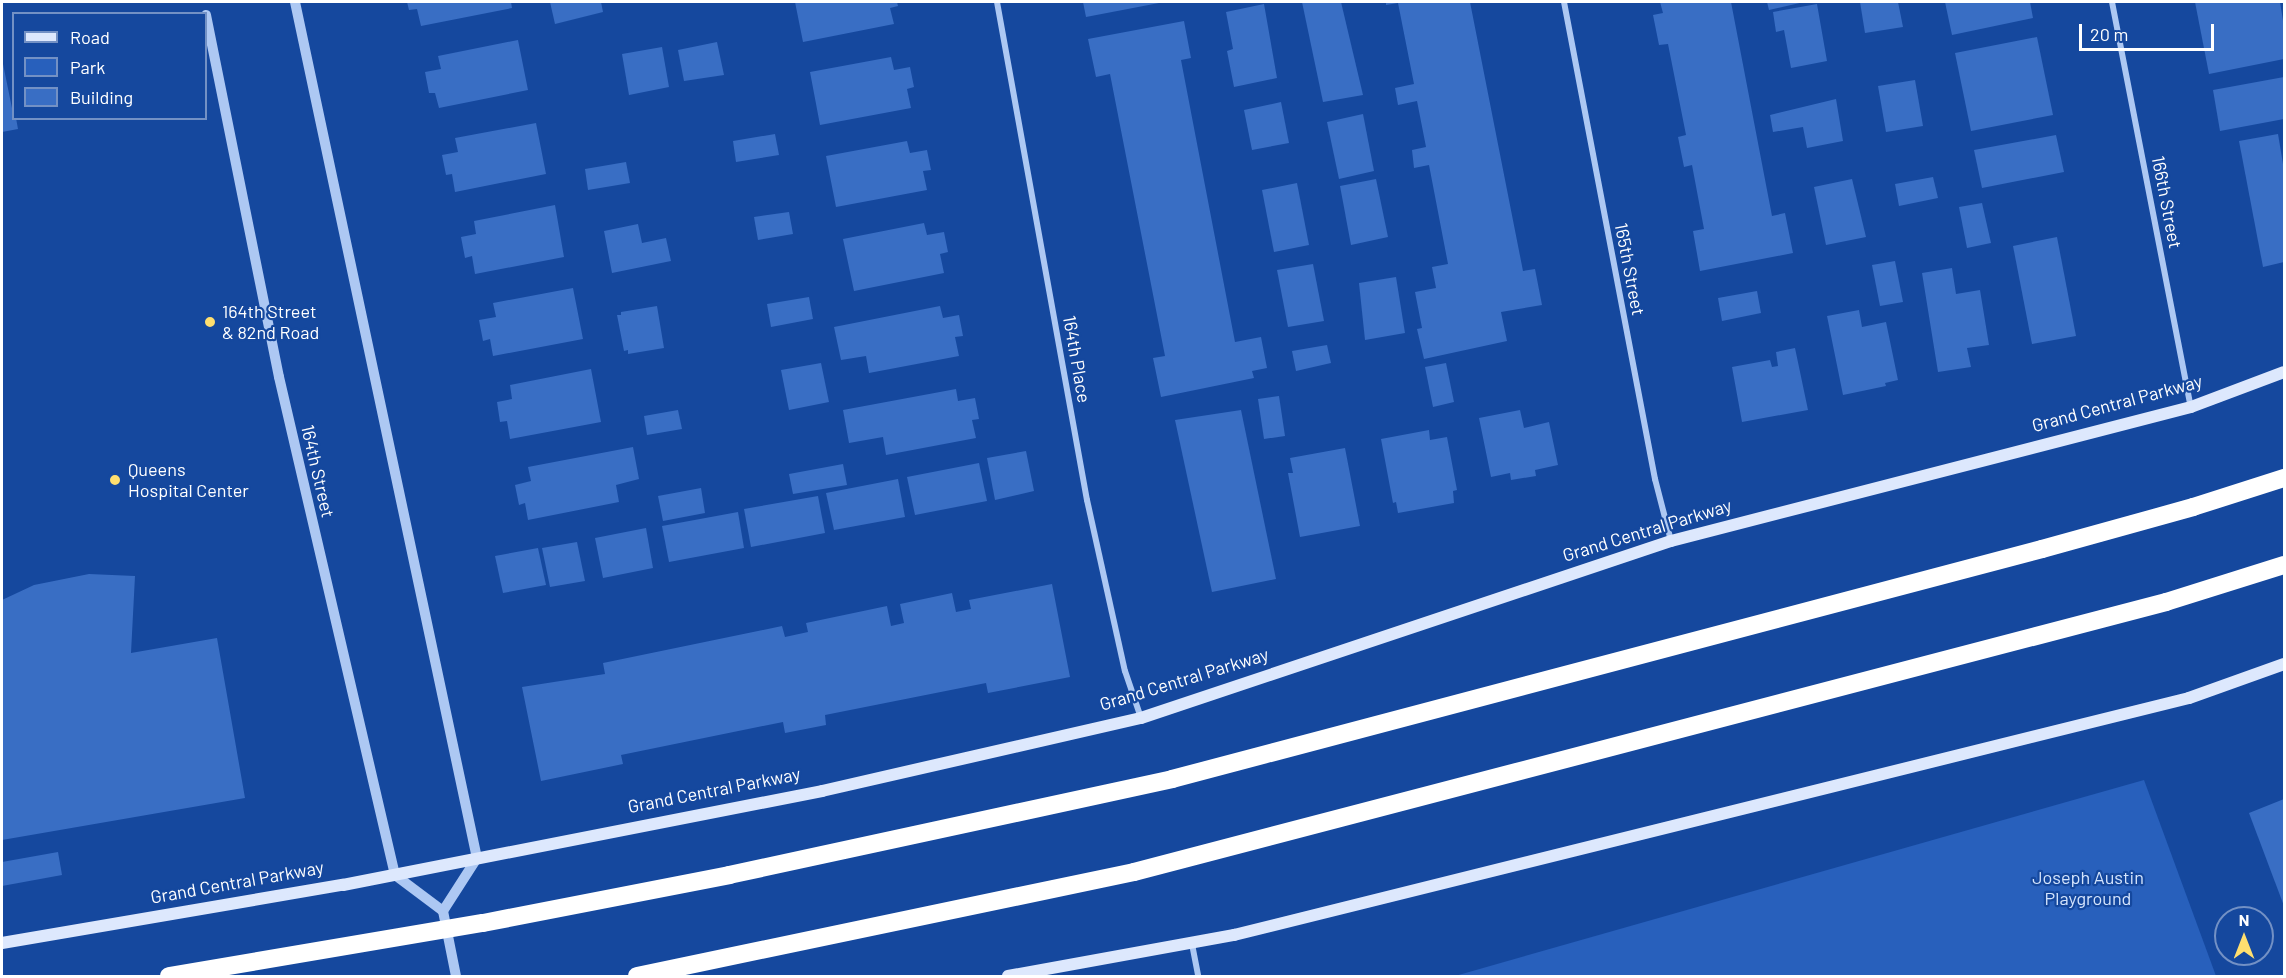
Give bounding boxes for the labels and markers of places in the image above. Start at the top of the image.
place label: 164th Street & 82nd Road [222,301,319,344]
marker: 164th Street & 82nd Road [203,315,217,329]
place label: Queens Hospital Center [128,459,249,502]
marker: Queens Hospital Center [106,471,124,489]

